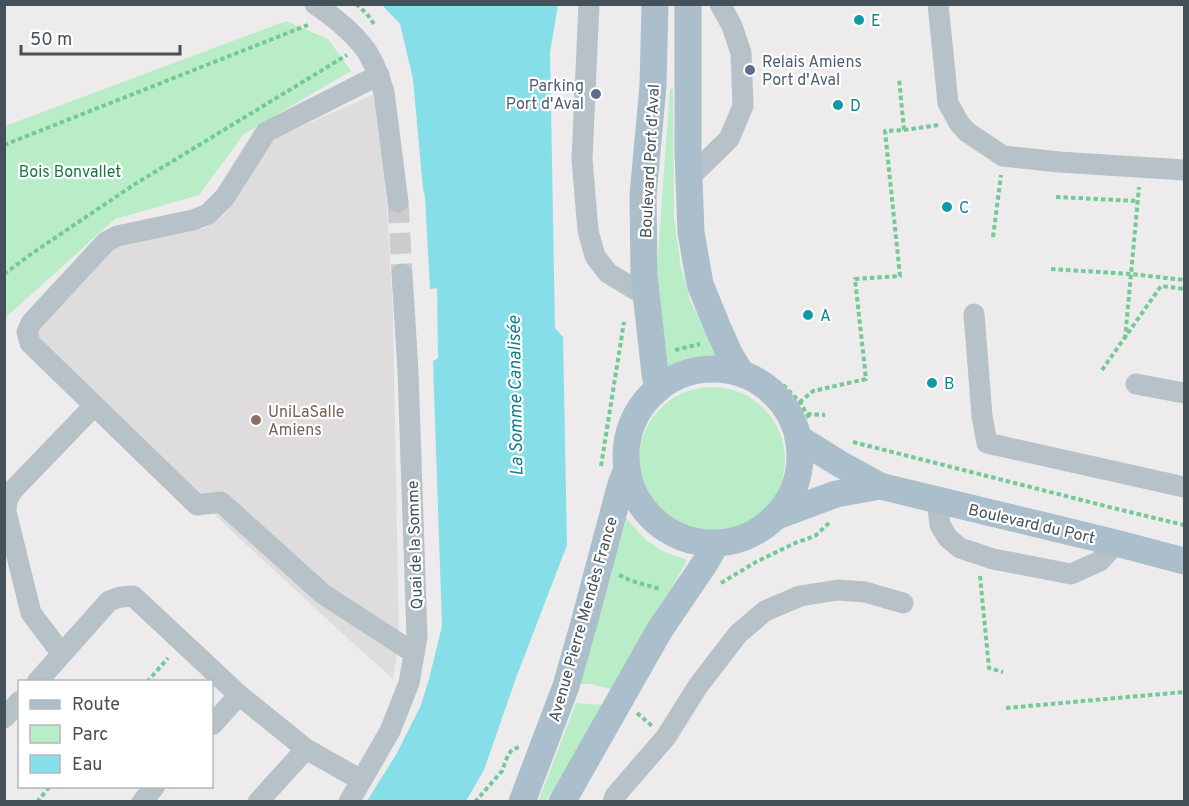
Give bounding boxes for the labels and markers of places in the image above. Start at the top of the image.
place label: E [871,12,881,32]
marker: E [852,13,866,27]
place label: Relais Amiens Port d'Aval [762,53,862,91]
marker: Relais Amiens Port d'Aval [743,63,757,77]
place label: Parking Port d'Aval [506,77,584,115]
marker: Parking Port d'Aval [589,87,603,101]
place label: D [850,97,861,117]
marker: D [831,98,845,112]
place label: C [959,199,969,219]
marker: C [940,200,954,214]
place label: A [820,307,831,327]
marker: A [801,308,815,322]
place label: B [944,375,955,395]
marker: B [925,376,939,390]
place label: UniLaSalle Amiens [268,403,344,441]
marker: UniLaSalle Amiens [249,413,263,427]

